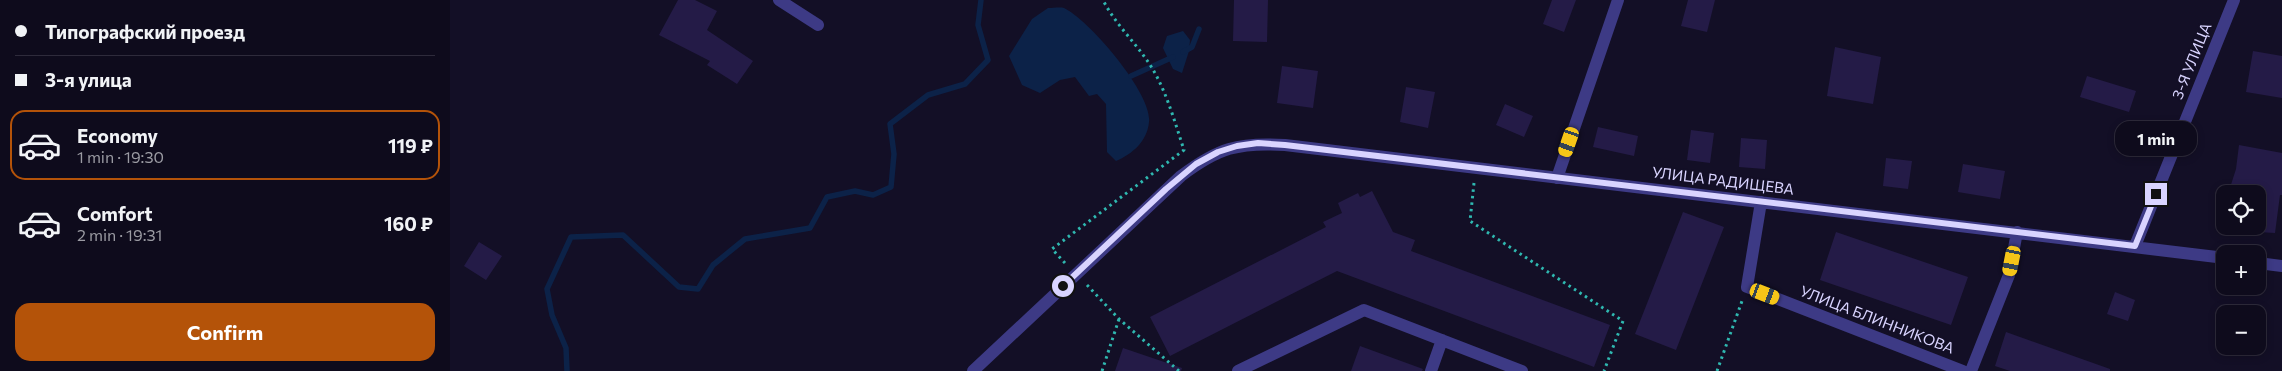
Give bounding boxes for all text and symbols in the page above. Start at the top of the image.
text: Типографский проезд [45,20,245,43]
street label: 3-Я УЛИЦА [2168,20,2215,102]
text: 3-я улица [45,68,132,91]
callout: 1 min [2115,121,2197,156]
icon: car [17,123,62,168]
text: Economy [77,124,158,147]
car [1557,125,1580,159]
text: 1 min [2137,129,2175,148]
text: 119 ₽ [388,134,433,157]
text: 1 min · 19:30 [77,147,164,166]
street label: УЛИЦА РАДИЩЕВА [1651,162,1795,198]
route end [2145,183,2167,205]
map controls [2216,185,2266,355]
button: locate [2216,185,2266,235]
icon: car [17,201,62,246]
text: Comfort [77,202,153,225]
text: 160 ₽ [384,212,433,235]
text: 2 min · 19:31 [77,225,162,244]
car [2001,245,2022,277]
button: + [2216,245,2266,295]
route start [1052,275,1074,297]
street label: УЛИЦА БЛИННИКОВА [1798,281,1957,357]
car [1748,282,1781,306]
button: Confirm [15,303,435,361]
button: − [2216,305,2266,355]

